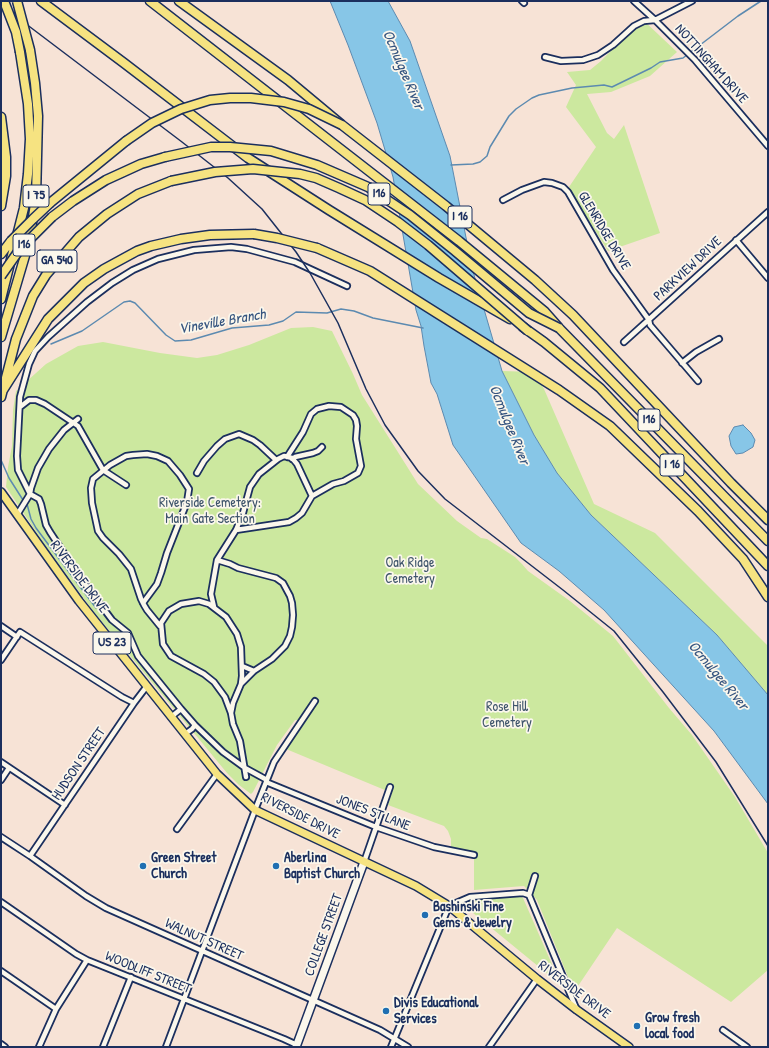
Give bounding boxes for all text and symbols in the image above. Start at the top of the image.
street label: NOTTINGHAM DRIVE [671,21,751,107]
water label: Ocmulgee River [378,28,428,112]
road number: I16 [368,183,390,205]
road number: I 75 [23,185,49,207]
street label: GLENRIDGE DRIVE [574,189,634,273]
road number: I 16 [448,206,472,228]
street label: PARKVIEW DRIVE [651,233,725,305]
road number: I16 [13,234,35,256]
road number: GA 540 [37,250,77,272]
water label: Vineville Branch [177,306,267,338]
water label: Ocmulgee River [485,383,533,467]
road number: I16 [638,409,660,431]
road number: I 16 [660,454,684,476]
park label: Riverside Cemetery: Main Gate Section [159,495,261,528]
street label: RIVERSIDE DRIVE [46,538,112,616]
park label: Oak Ridge Cemetery [385,555,435,588]
road number: US 23 [93,632,131,654]
water label: Ocmulgee River [684,638,752,714]
park label: Rose Hill Cemetery [482,699,532,732]
street label: HUDSON STREET [49,724,109,804]
street label: RIVERSIDE DRIVE [258,789,342,843]
street label: JONES ST LANE [334,791,412,835]
place label: Green Street Church [151,850,216,882]
place label: Aberlina Baptist Church [284,850,360,882]
marker: Green Street Church [138,861,148,871]
marker: Aberlina Baptist Church [271,861,281,871]
street label: COLLEGE STREET [301,892,347,978]
place label: Bashinski Fine Gems & Jewelry [433,899,512,932]
marker: Bashinski Fine Gems & Jewelry [420,910,430,920]
street label: WALNUT STREET [162,915,246,965]
street label: WOODLIFF STREET [103,948,193,998]
street label: RIVERSIDE DRIVE [535,957,613,1023]
place label: Divis Educational Services [394,995,478,1028]
marker: Divis Educational Services [381,1006,391,1016]
place label: Grow fresh local food [645,1010,700,1042]
marker: Grow fresh local food [632,1021,642,1031]

